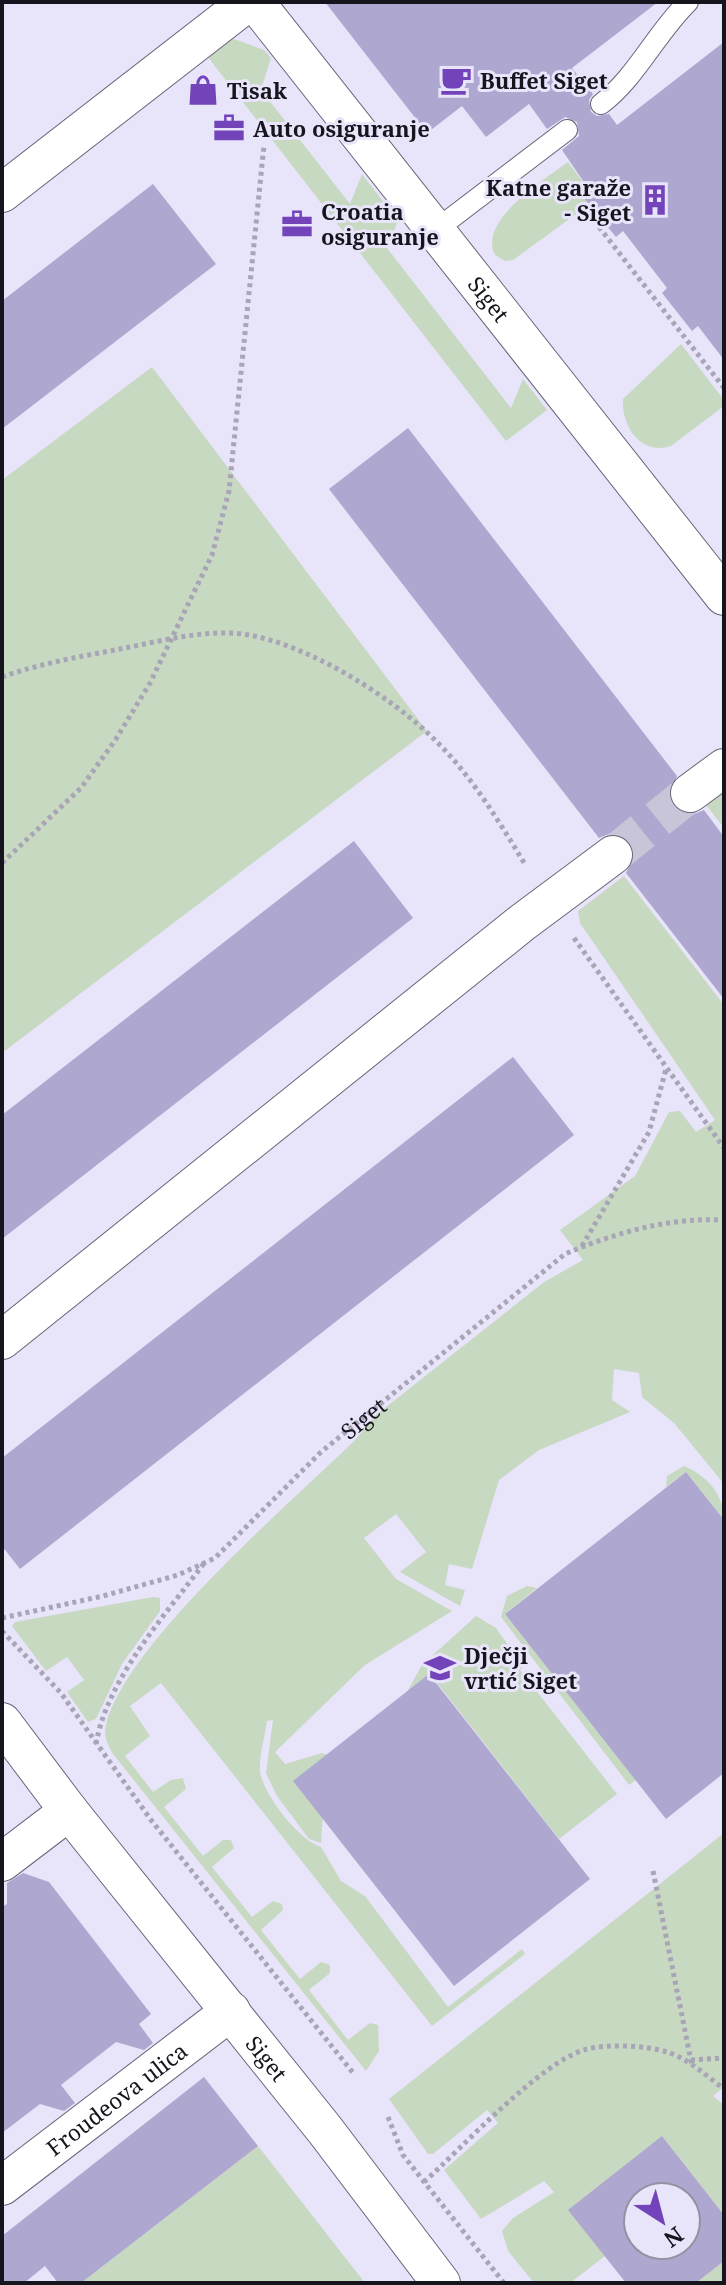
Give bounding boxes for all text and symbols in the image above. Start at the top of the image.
cafe icon: Buffet Siget [439,63,473,97]
place label: Buffet Siget [480,65,608,95]
shop icon: Tisak [186,73,220,107]
place label: Tisak [227,75,287,105]
office icon: Auto osiguranje [212,111,246,145]
place label: Auto osiguranje [253,113,430,143]
place label: Katne garaže - Siget [486,172,631,227]
building icon: Katne garaže - Siget [638,183,672,217]
place label: Croatia osiguranje [321,196,439,251]
office icon: Croatia osiguranje [280,207,314,241]
street label: Siget [462,270,517,328]
street label: Siget [334,1390,392,1445]
place label: Dječji vrtić Siget [464,1640,577,1695]
school or university icon: Dječji vrtić Siget [423,1651,457,1685]
street label: Siget [240,2029,295,2087]
street label: Froudeova ulica [40,2035,193,2162]
north arrow [622,2181,702,2261]
text: N [659,2221,690,2255]

